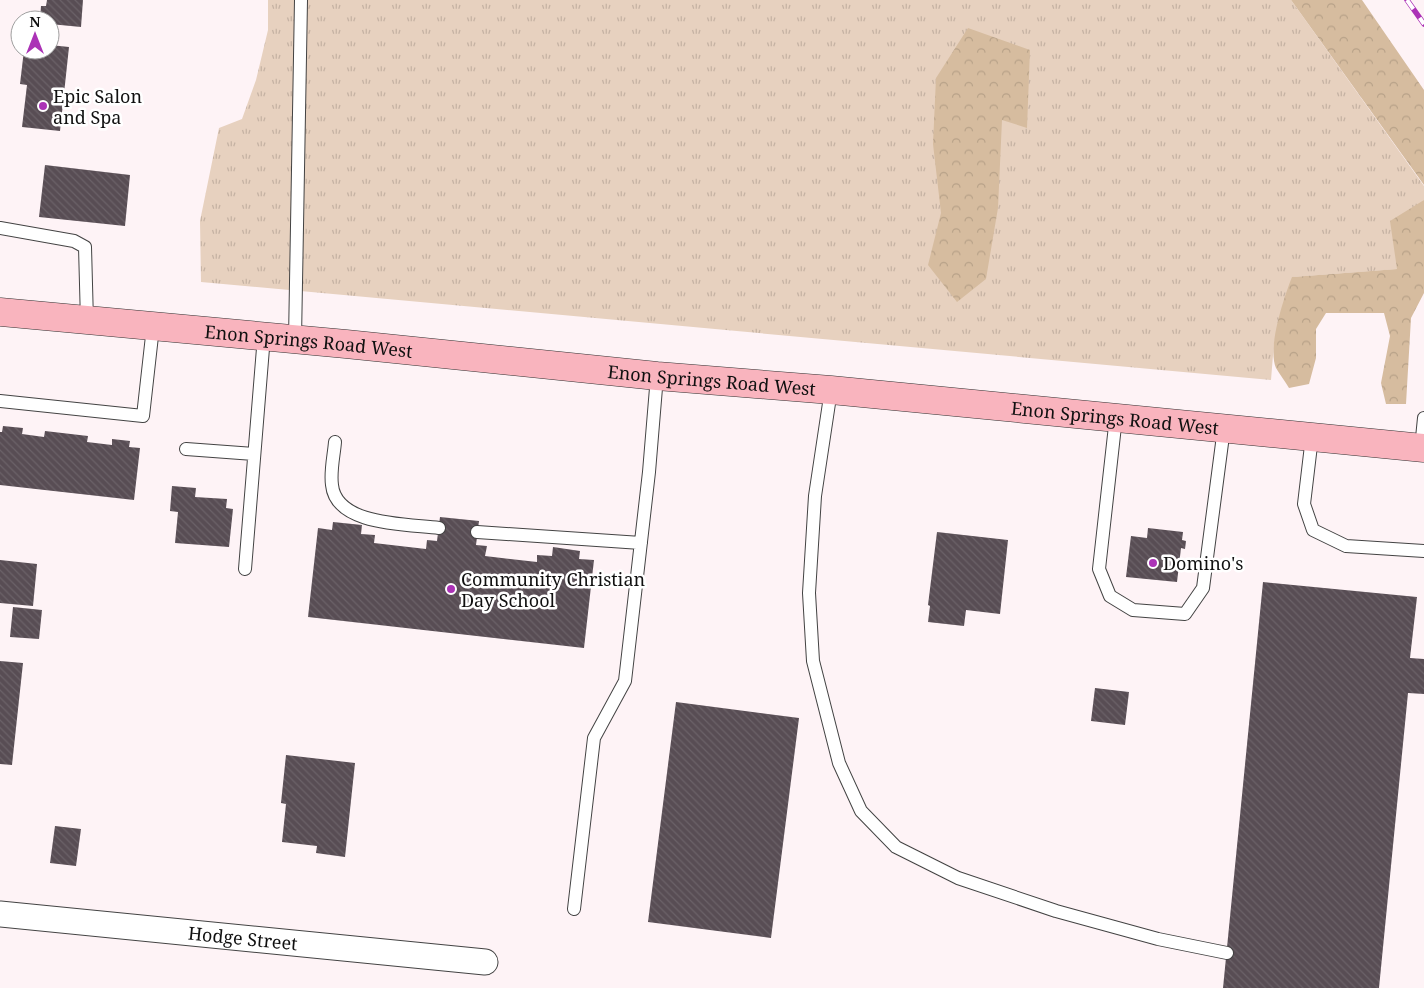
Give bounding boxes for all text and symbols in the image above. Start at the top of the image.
north arrow [10,10,60,60]
text: N [29,12,41,31]
place label: Epic Salon and Spa [53,84,142,129]
marker: Epic Salon and Spa [37,100,49,112]
street label: Enon Springs Road West [204,319,414,363]
street label: Enon Springs Road West [607,359,817,401]
street label: Enon Springs Road West [1010,396,1220,440]
place label: Domino's [1163,551,1243,575]
marker: Domino's [1147,557,1159,569]
place label: Community Christian Day School [461,567,646,612]
marker: Community Christian Day School [445,583,457,595]
street label: Hodge Street [187,921,299,955]

